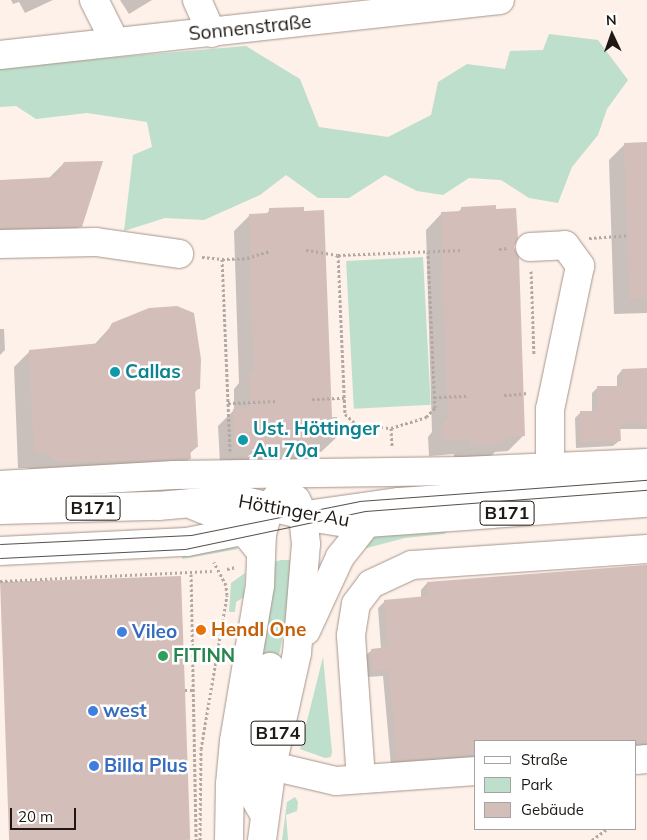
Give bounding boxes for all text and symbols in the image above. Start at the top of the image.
street label: Sonnenstraße [188,10,312,46]
north arrow [587,10,637,60]
text: N [605,11,617,29]
place label: Callas [125,361,181,383]
marker: Callas [109,366,121,378]
place label: Ust. Höttinger Au 70a [253,418,380,462]
marker: Ust. Höttinger Au 70a [237,434,249,446]
street label: Höttinger Au [237,490,351,532]
road number: B171 [66,492,120,524]
road number: B171 [480,498,534,528]
place label: Hendl One [211,619,306,641]
place label: Vileo [132,621,177,643]
marker: Hendl One [195,624,207,636]
marker: Vileo [116,626,128,638]
place label: FITINN [173,645,235,667]
marker: FITINN [157,650,169,662]
place label: west [103,700,147,722]
marker: west [87,705,99,717]
road number: B174 [250,718,306,748]
legend [474,740,637,830]
text: Straße [521,750,568,769]
place label: Billa Plus [104,755,187,777]
marker: Billa Plus [88,760,100,772]
text: Park [521,775,553,794]
scale bar [12,798,79,830]
text: Gebäude [521,800,584,819]
text: 20 m [18,807,53,826]

